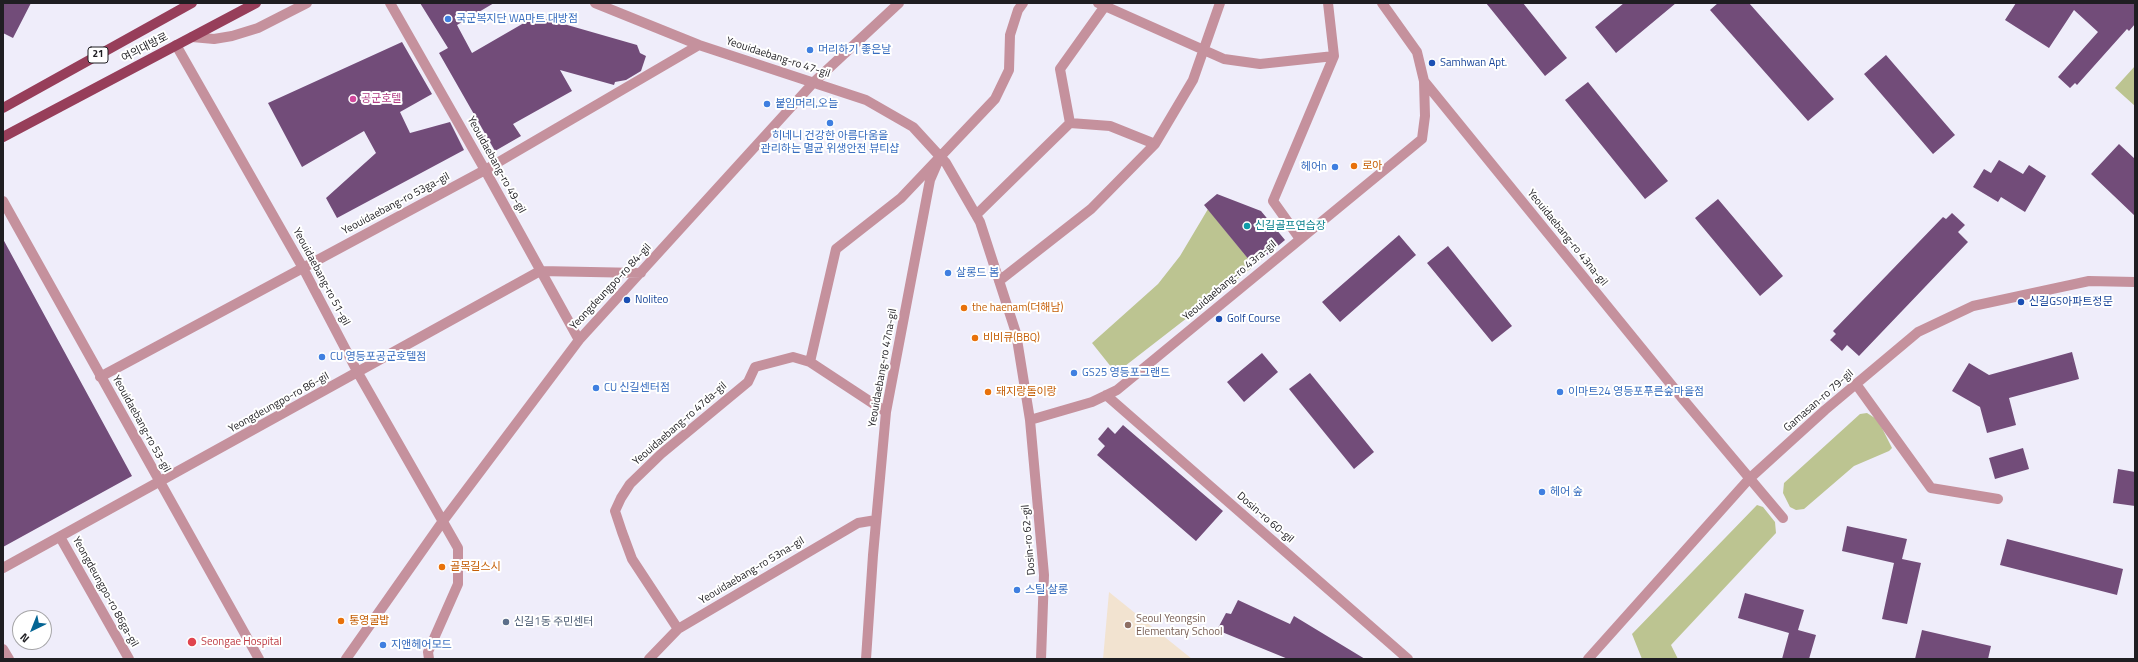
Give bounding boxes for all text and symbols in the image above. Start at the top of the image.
place label: 국군복지단 WA마트 대방점 [456,12,578,26]
marker: 국군복지단 WA마트 대방점 [443,14,453,24]
street label: 여의대방로 [119,31,171,65]
street label: Yeouidaebang-ro 47-gil [724,35,832,81]
place label: 머리하기 좋은날 [818,43,891,57]
marker: 머리하기 좋은날 [805,45,815,55]
road number: 21 [88,47,108,63]
place label: Samhwan Apt. [1440,56,1507,70]
marker: Samhwan Apt. [1427,58,1437,68]
place label: 공군호텔 [361,92,401,106]
marker: 공군호텔 [348,94,358,104]
place label: 붙임머리,오늘 [775,97,838,111]
marker: 붙임머리,오늘 [762,99,772,109]
street label: Yeouidaebang-ro 49-gil [464,114,528,216]
marker: 히네니 건강한 아름다움을 관리하는 멸균 위생안전 뷰티샵 [825,118,835,128]
place label: 히네니 건강한 아름다움을 관리하는 멸균 위생안전 뷰티샵 [761,129,899,155]
place label: 로아 [1362,159,1382,173]
place label: 헤어n [1301,160,1327,174]
marker: 로아 [1349,161,1359,171]
marker: 헤어n [1330,162,1340,172]
street label: Yeouidaebang-ro 53ga-gil [340,170,452,238]
street label: Yeouidaebang-ro 43na-gil [1524,187,1610,289]
place label: 신길골프연습장 [1255,219,1326,233]
marker: 신길골프연습장 [1242,221,1252,231]
street label: Yeouidaebang-ro 51-gil [290,226,352,328]
street label: Yeouidaebang-ro 43ra-gil [1180,238,1280,324]
street label: Yeongdeungpo-ro 84-gil [568,241,654,333]
place label: 살롱드 봄 [956,266,999,280]
marker: 살롱드 봄 [943,268,953,278]
place label: Noliteo [635,293,668,307]
marker: Noliteo [622,295,632,305]
place label: 신길GS아파트정문 [2029,295,2113,309]
marker: 신길GS아파트정문 [2016,297,2026,307]
place label: the haenam(더해남) [972,301,1063,315]
marker: the haenam(더해남) [959,303,969,313]
street label: Yeouidaebang-ro 47na-gil [866,308,900,428]
place label: Golf Course [1227,312,1280,326]
marker: Golf Course [1214,314,1224,324]
place label: 비비큐(BBQ) [983,331,1040,345]
marker: 비비큐(BBQ) [970,333,980,343]
place label: CU 영등포공군호텔점 [330,350,426,364]
marker: CU 영등포공군호텔점 [317,352,327,362]
place label: GS25 영등포그랜드 [1082,366,1170,380]
street label: Gamasan-ro 79-gil [1781,367,1857,435]
marker: GS25 영등포그랜드 [1069,368,1079,378]
street label: Yeongdeungpo-ro 86-gil [226,370,332,436]
street label: Yeouidaebang-ro 53-gil [109,373,173,475]
street label: Yeouidaebang-ro 47da-gil [630,380,730,468]
place label: CU 신길센터점 [604,381,670,395]
marker: CU 신길센터점 [591,383,601,393]
place label: 돼지랑돌이랑 [996,385,1057,399]
place label: 이마트24 영등포푸른숲마을점 [1568,385,1704,399]
marker: 돼지랑돌이랑 [983,387,993,397]
marker: 이마트24 영등포푸른숲마을점 [1555,387,1565,397]
place label: 헤어 숲 [1550,485,1583,499]
marker: 헤어 숲 [1537,487,1547,497]
street label: Dosin-ro 60-gil [1234,490,1296,546]
street label: Dosin-ro 62-gil [1019,504,1039,576]
street label: Yeouidaebang-ro 53na-gil [697,534,807,608]
street label: Yeongdeungpo-ro 86ga-gil [69,535,141,649]
place label: 골목길스시 [450,560,501,574]
marker: 골목길스시 [437,562,447,572]
place label: 스틸 살롱 [1025,583,1068,597]
marker: 스틸 살롱 [1012,585,1022,595]
north arrow [12,610,52,650]
place label: Seoul Yeongsin Elementary School [1136,612,1223,638]
place label: 통영굴밥 [349,614,389,628]
place label: 신길1동 주민센터 [514,615,593,629]
marker: 통영굴밥 [336,616,346,626]
marker: 신길1동 주민센터 [501,617,511,627]
marker: Seoul Yeongsin Elementary School [1123,620,1133,630]
text: N [16,630,33,646]
place label: Seongae Hospital [201,635,282,649]
marker: Seongae Hospital [186,636,198,648]
place label: 지앤헤어모드 [391,638,452,652]
marker: 지앤헤어모드 [378,640,388,650]

